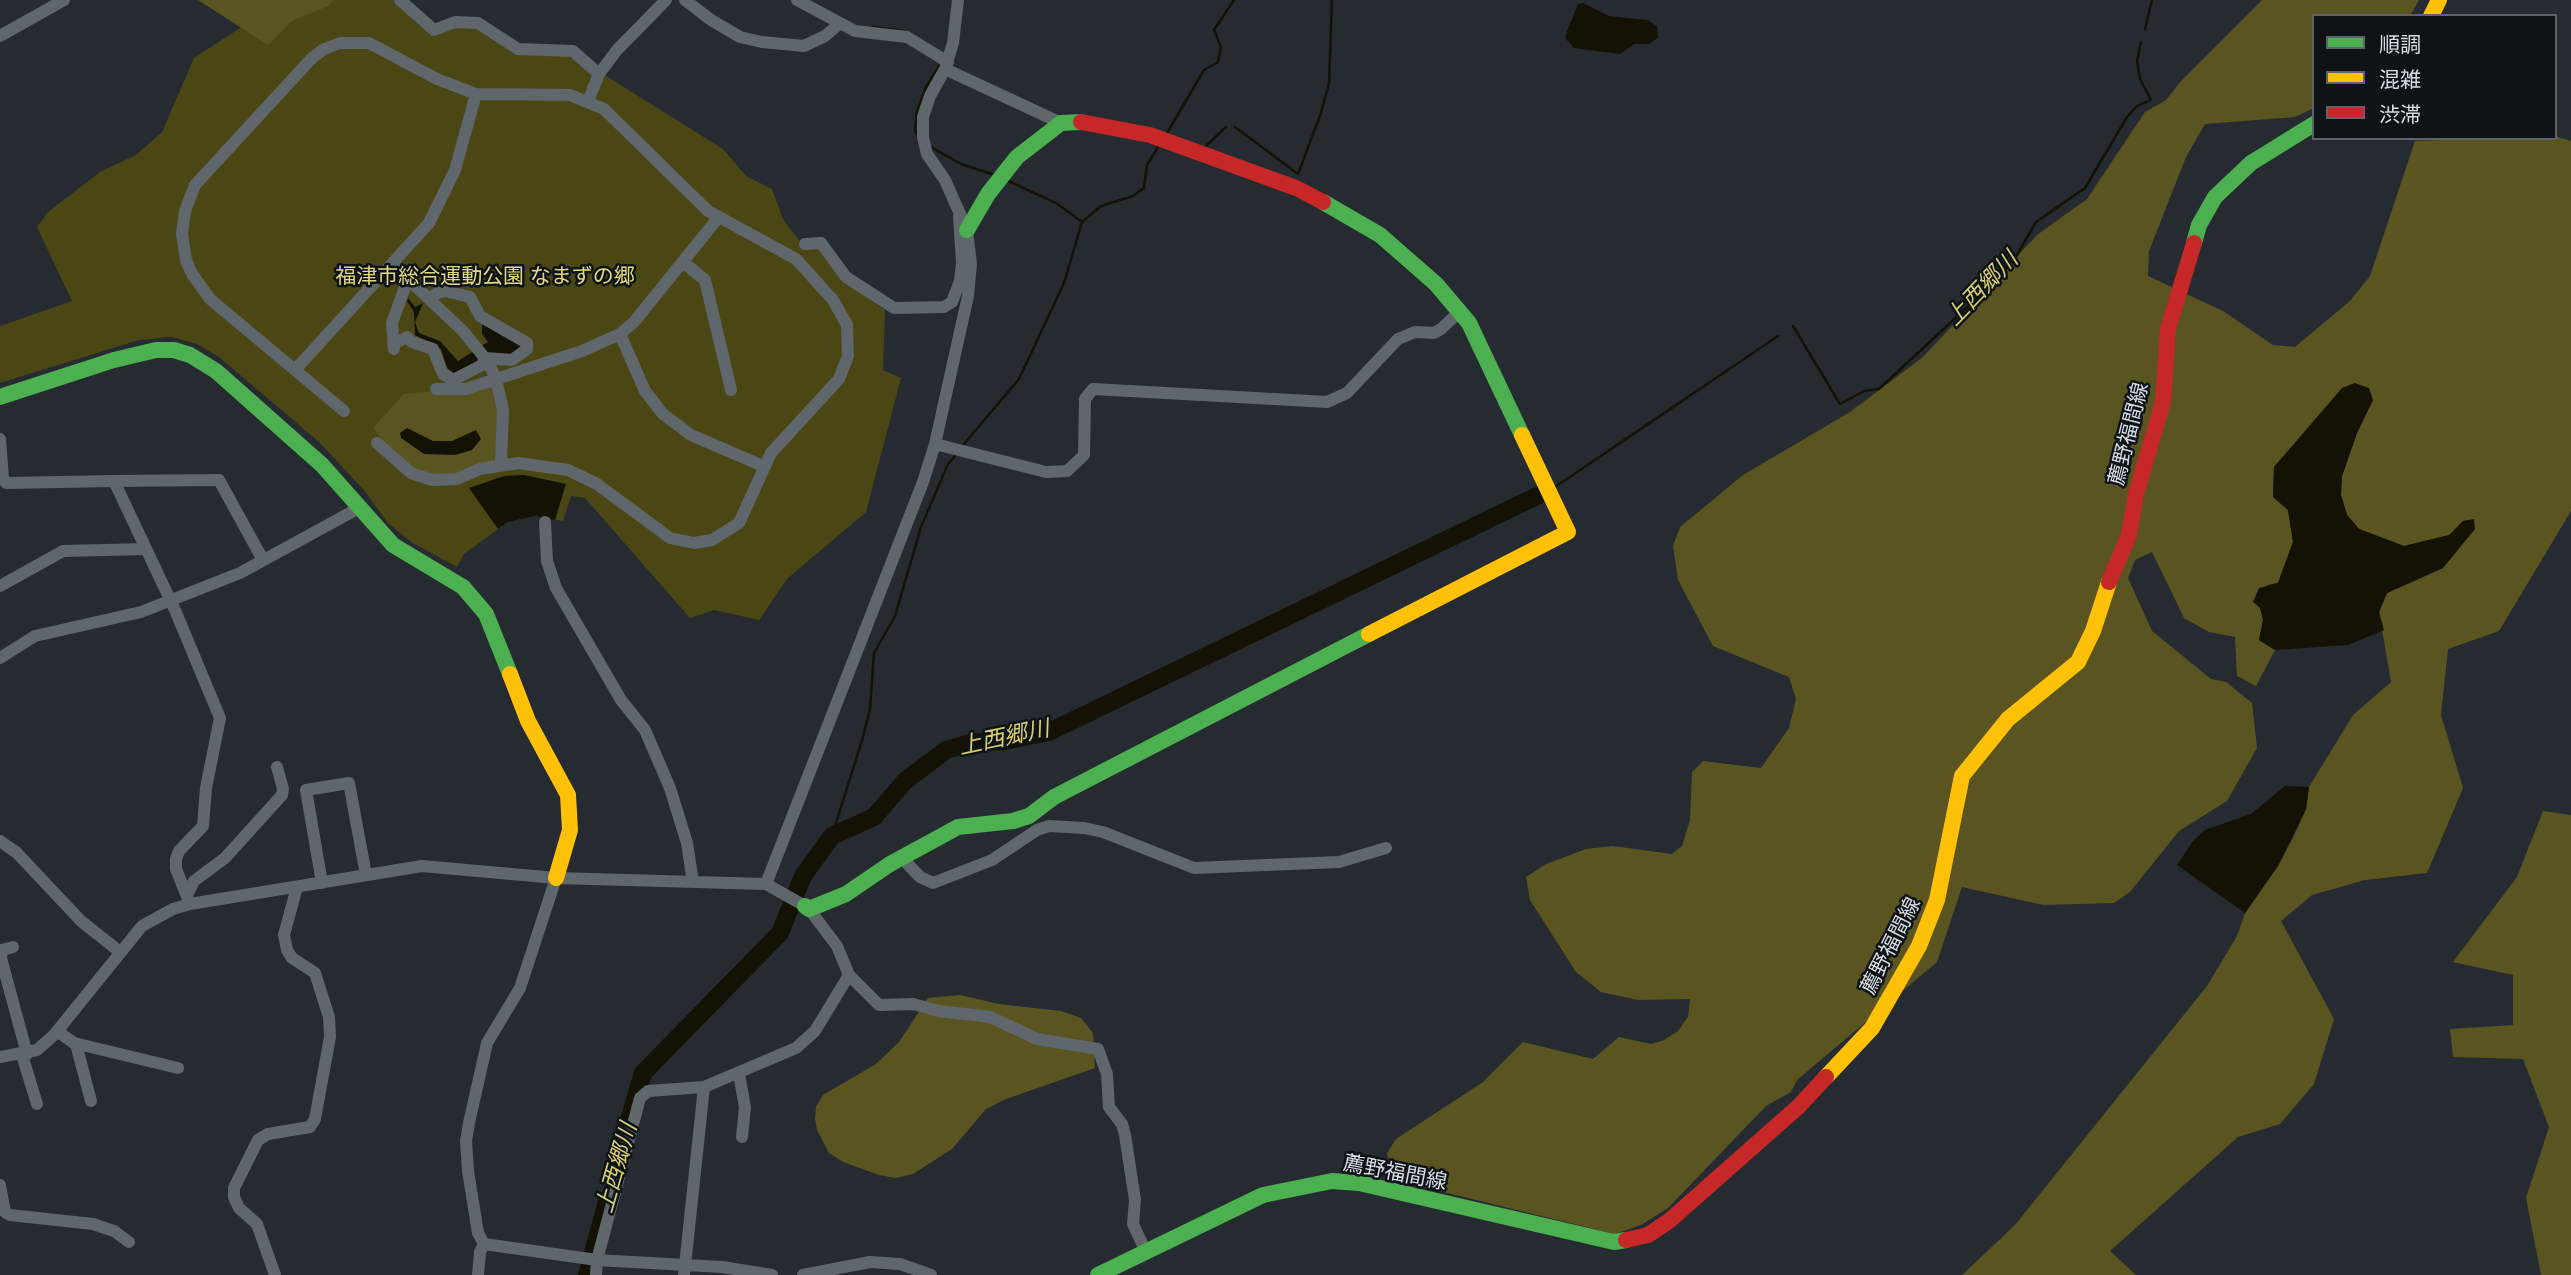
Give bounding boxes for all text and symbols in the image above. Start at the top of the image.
legend [2312,14,2557,140]
text: 順調 [2379,31,2421,57]
text: 混雑 [2379,66,2421,92]
text: 渋滞 [2379,101,2421,127]
water label: 上西郷川 [1940,246,2024,332]
park label: 福津市総合運動公園 なまずの郷 [335,264,635,290]
street label: 薦野福間線 [2104,380,2154,488]
water label: 上西郷川 [956,715,1052,761]
street label: 薦野福間線 [1856,894,1926,998]
water label: 上西郷川 [591,1120,643,1216]
street label: 薦野福間線 [1341,1151,1449,1195]

